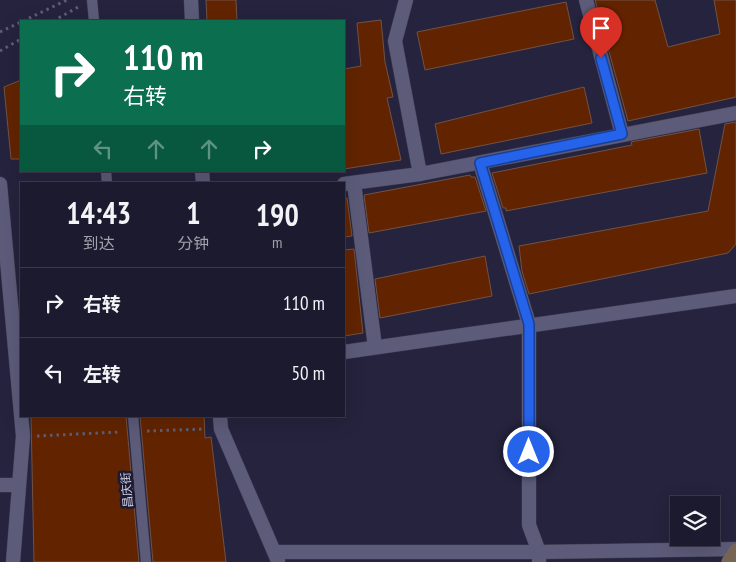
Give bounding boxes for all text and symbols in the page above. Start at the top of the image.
pin [580,7,622,58]
icon: arrive [587,14,615,42]
text: 110 m [123,34,204,80]
icon: right [40,40,105,105]
text: 右转 [123,82,167,110]
icon: left [89,135,117,163]
icon: ahead [142,135,170,163]
icon: ahead [195,135,223,163]
icon: right [248,135,276,163]
text: 14:43 [66,193,131,232]
text: 1 [186,193,201,232]
text: 190 [256,195,299,234]
text: m [272,232,282,252]
text: 到达 [83,233,115,253]
text: 分钟 [177,233,209,253]
icon: right [40,289,68,317]
text: 110 m [283,291,325,315]
text: 右转 [83,292,121,316]
icon: left [40,359,68,387]
text: 50 m [292,361,325,385]
text: 左转 [83,362,121,386]
position arrow [502,425,554,477]
street label: 昌庆街 [117,471,136,509]
map controls [670,496,720,546]
button: layers [670,496,720,546]

